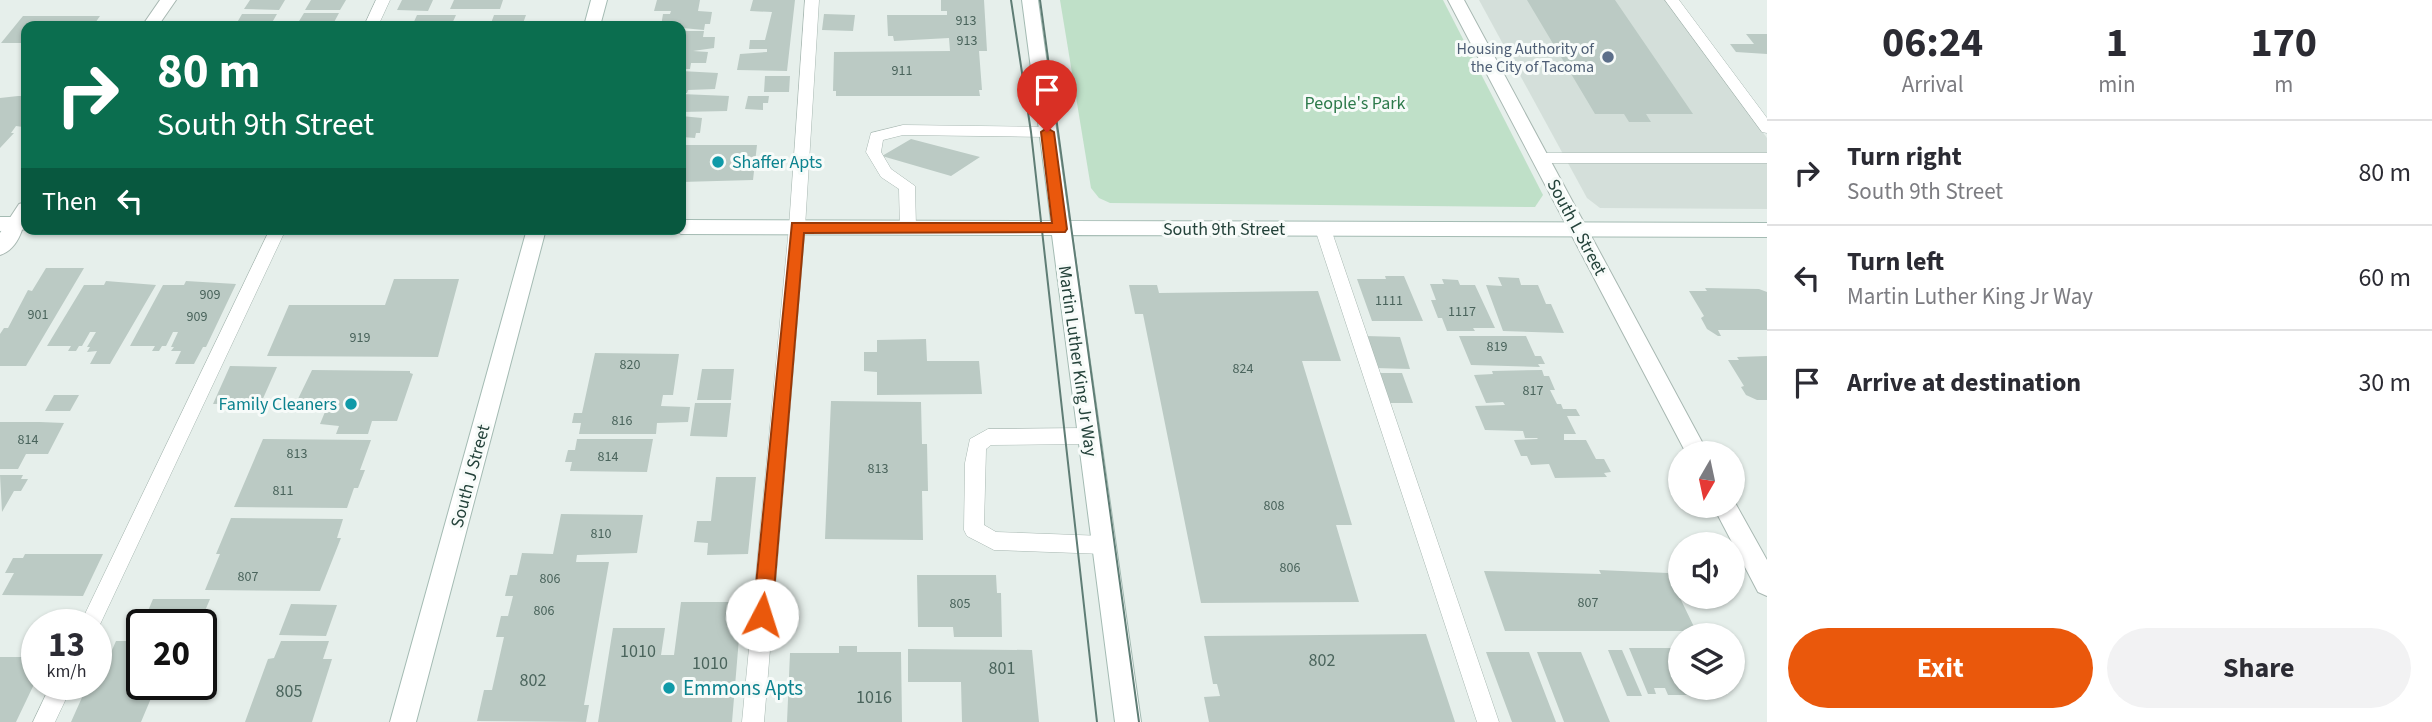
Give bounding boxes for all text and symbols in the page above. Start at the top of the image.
house number: 913 [956,11,976,31]
text: 06:24 [1882,13,1983,73]
text: 1 [2106,13,2128,73]
text: 170 [2250,13,2317,73]
house number: 913 [957,31,977,51]
text: 80 m [157,37,261,107]
place label: Housing Authority of the City of Tacoma [1457,38,1595,78]
icon: right [42,49,133,140]
marker: Housing Authority of the City of Tacoma [1600,49,1616,65]
pin [1017,60,1077,132]
house number: 911 [892,61,912,81]
text: Arrival [1902,68,1964,101]
text: min [2098,68,2136,101]
text: m [2274,68,2293,101]
icon: arrive [1028,71,1066,109]
park label: People's Park [1305,91,1406,116]
text: South 9th Street [157,102,374,148]
text: Turn right [1847,138,1962,175]
place label: Shaffer Apts [732,150,822,175]
marker: Shaffer Apts [710,154,726,170]
icon: right [1788,154,1826,192]
text: 80 m [2358,154,2411,191]
street label: South L Street [1541,175,1612,280]
text: South 9th Street [1847,175,2003,208]
icon: left [111,182,149,220]
text: Then [42,183,97,220]
street label: South 9th Street [1163,217,1285,242]
text: Turn left [1847,243,1944,280]
icon: left [1788,259,1826,297]
text: 60 m [2358,259,2411,296]
street label: Martin Luther King Jr Way [1052,264,1103,459]
text: Martin Luther King Jr Way [1847,280,2093,313]
house number: 909 [200,285,220,305]
house number: 1111 [1375,291,1403,311]
house number: 1117 [1448,302,1476,322]
house number: 901 [28,305,48,325]
house number: 909 [187,307,207,327]
house number: 919 [350,328,370,348]
house number: 819 [1487,337,1507,357]
house number: 820 [620,355,640,375]
house number: 824 [1233,359,1253,379]
icon: arrive [1788,364,1826,402]
text: Arrive at destination [1847,364,2081,401]
text: 30 m [2358,364,2411,401]
house number: 817 [1523,381,1543,401]
place label: Family Cleaners [219,392,337,417]
marker: Family Cleaners [343,396,359,412]
house number: 816 [612,411,632,431]
street label: South J Street [445,422,496,531]
house number: 814 [18,430,38,450]
north arrow [1668,441,1745,518]
map controls [1668,441,1745,700]
house number: 813 [287,444,307,464]
house number: 814 [598,447,618,467]
house number: 813 [868,459,888,479]
house number: 811 [273,481,293,501]
house number: 808 [1264,496,1284,516]
house number: 810 [591,524,611,544]
button: sound [1668,532,1745,609]
house number: 806 [1280,558,1300,578]
house number: 807 [238,567,258,587]
house number: 806 [540,569,560,589]
position arrow [725,578,799,652]
house number: 807 [1578,593,1598,613]
house number: 805 [950,594,970,614]
house number: 806 [534,601,554,621]
speed limit sign: 20 [126,609,217,700]
text: 13 [48,620,85,670]
button: layers [1668,623,1745,700]
button: Exit [1788,628,2093,708]
button: Share [2107,628,2411,708]
house number: 1010 [620,639,656,664]
house number: 802 [1309,648,1335,673]
house number: 1010 [692,651,728,676]
house number: 801 [989,656,1015,681]
text: km/h [47,659,86,684]
house number: 802 [520,668,546,693]
place label: Emmons Apts [683,673,803,703]
house number: 805 [276,679,302,704]
marker: Emmons Apts [661,680,677,696]
house number: 1016 [856,685,892,710]

